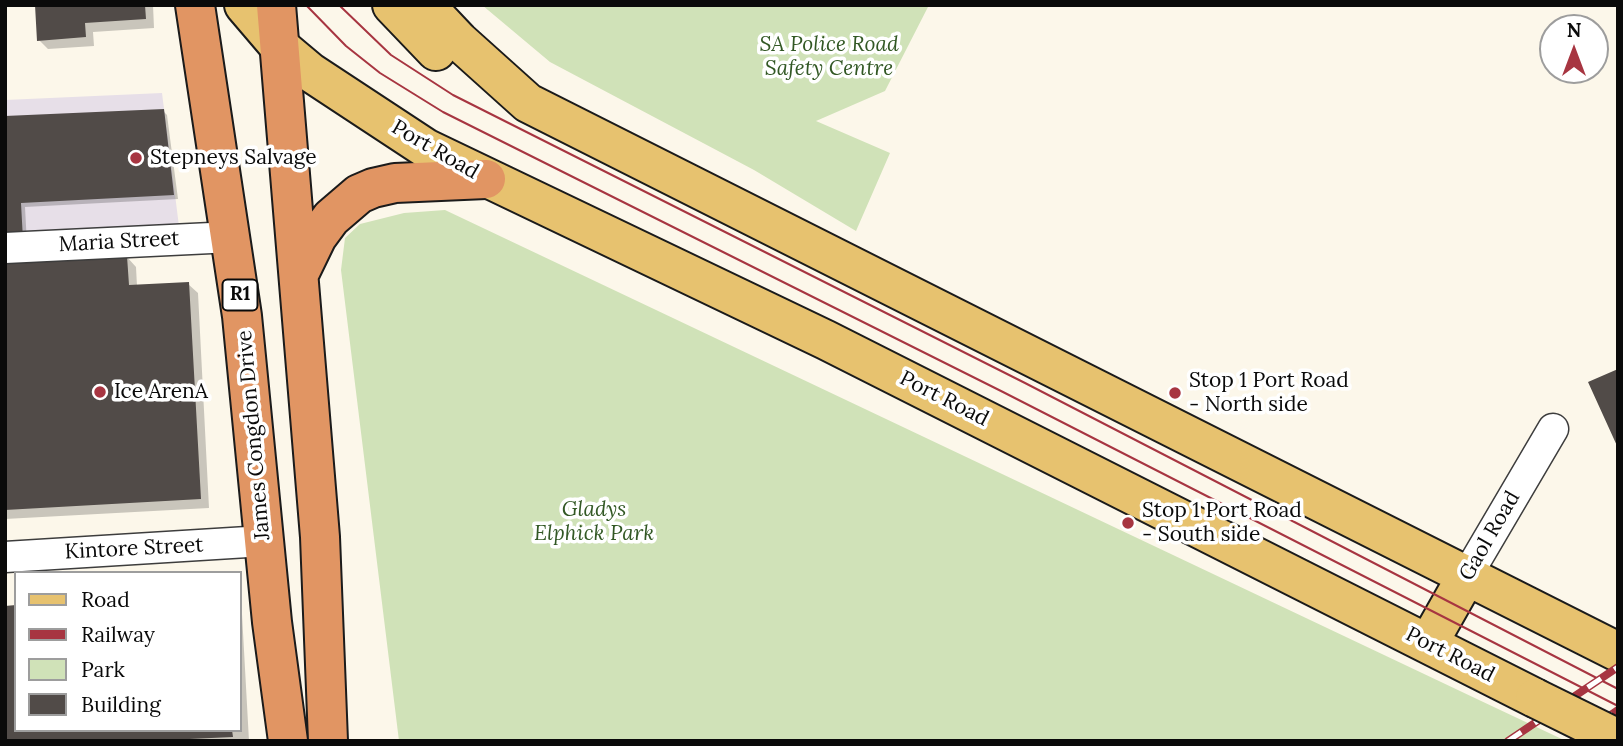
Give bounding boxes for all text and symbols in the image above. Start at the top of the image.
north arrow [1539,14,1609,84]
text: N [1567,18,1581,42]
park label: SA Police Road Safety Centre [759,32,899,82]
street label: Port Road [387,115,483,185]
place label: Stepneys Salvage [150,145,317,171]
marker: Stepneys Salvage [128,150,144,166]
street label: Maria Street [58,226,180,258]
road number: R1 [222,280,258,310]
street label: James Congdon Drive [232,329,276,541]
street label: Port Road [895,366,993,432]
place label: Stop 1 Port Road - North side [1189,368,1349,418]
place label: Ice ArenA [114,379,208,405]
marker: Ice ArenA [92,384,108,400]
marker: Stop 1 Port Road - North side [1167,385,1183,401]
street label: Gaol Road [1454,487,1526,585]
park label: Gladys Elphick Park [534,497,654,547]
place label: Stop 1 Port Road - South side [1142,498,1302,548]
marker: Stop 1 Port Road - South side [1120,515,1136,531]
street label: Kintore Street [64,533,204,565]
legend [14,571,242,732]
text: Road [81,586,130,613]
text: Railway [81,621,155,648]
street label: Port Road [1401,622,1499,688]
text: Park [81,656,125,683]
text: Building [81,691,161,718]

